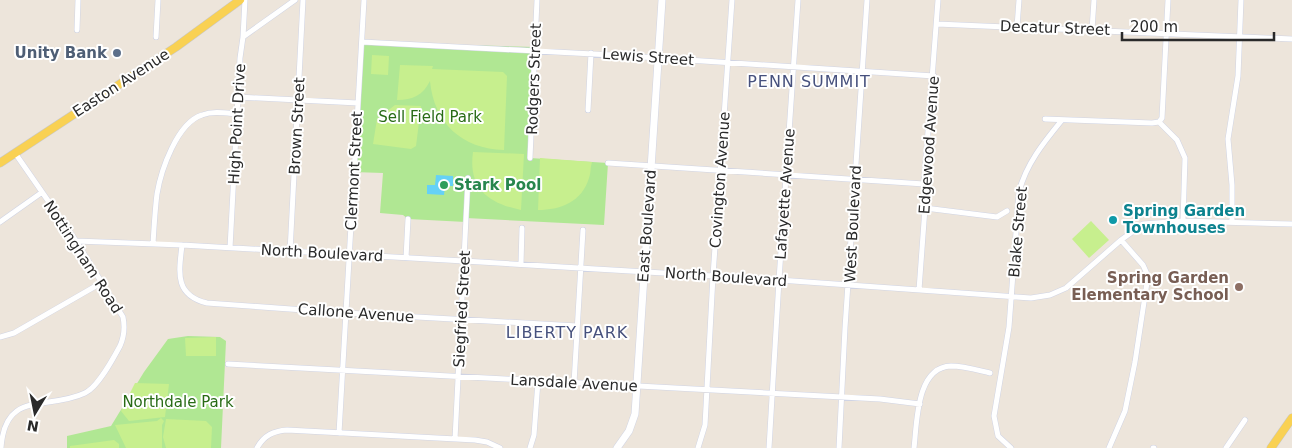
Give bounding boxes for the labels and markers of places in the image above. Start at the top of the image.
place label: Unity Bank [15,44,108,62]
marker: Unity Bank [111,47,123,59]
place label: Stark Pool [454,176,541,194]
marker: Stark Pool [438,179,450,191]
place label: Spring Garden Townhouses [1123,202,1245,237]
marker: Spring Garden Townhouses [1107,214,1119,226]
place label: Spring Garden Elementary School [1071,269,1229,304]
marker: Spring Garden Elementary School [1233,281,1245,293]

